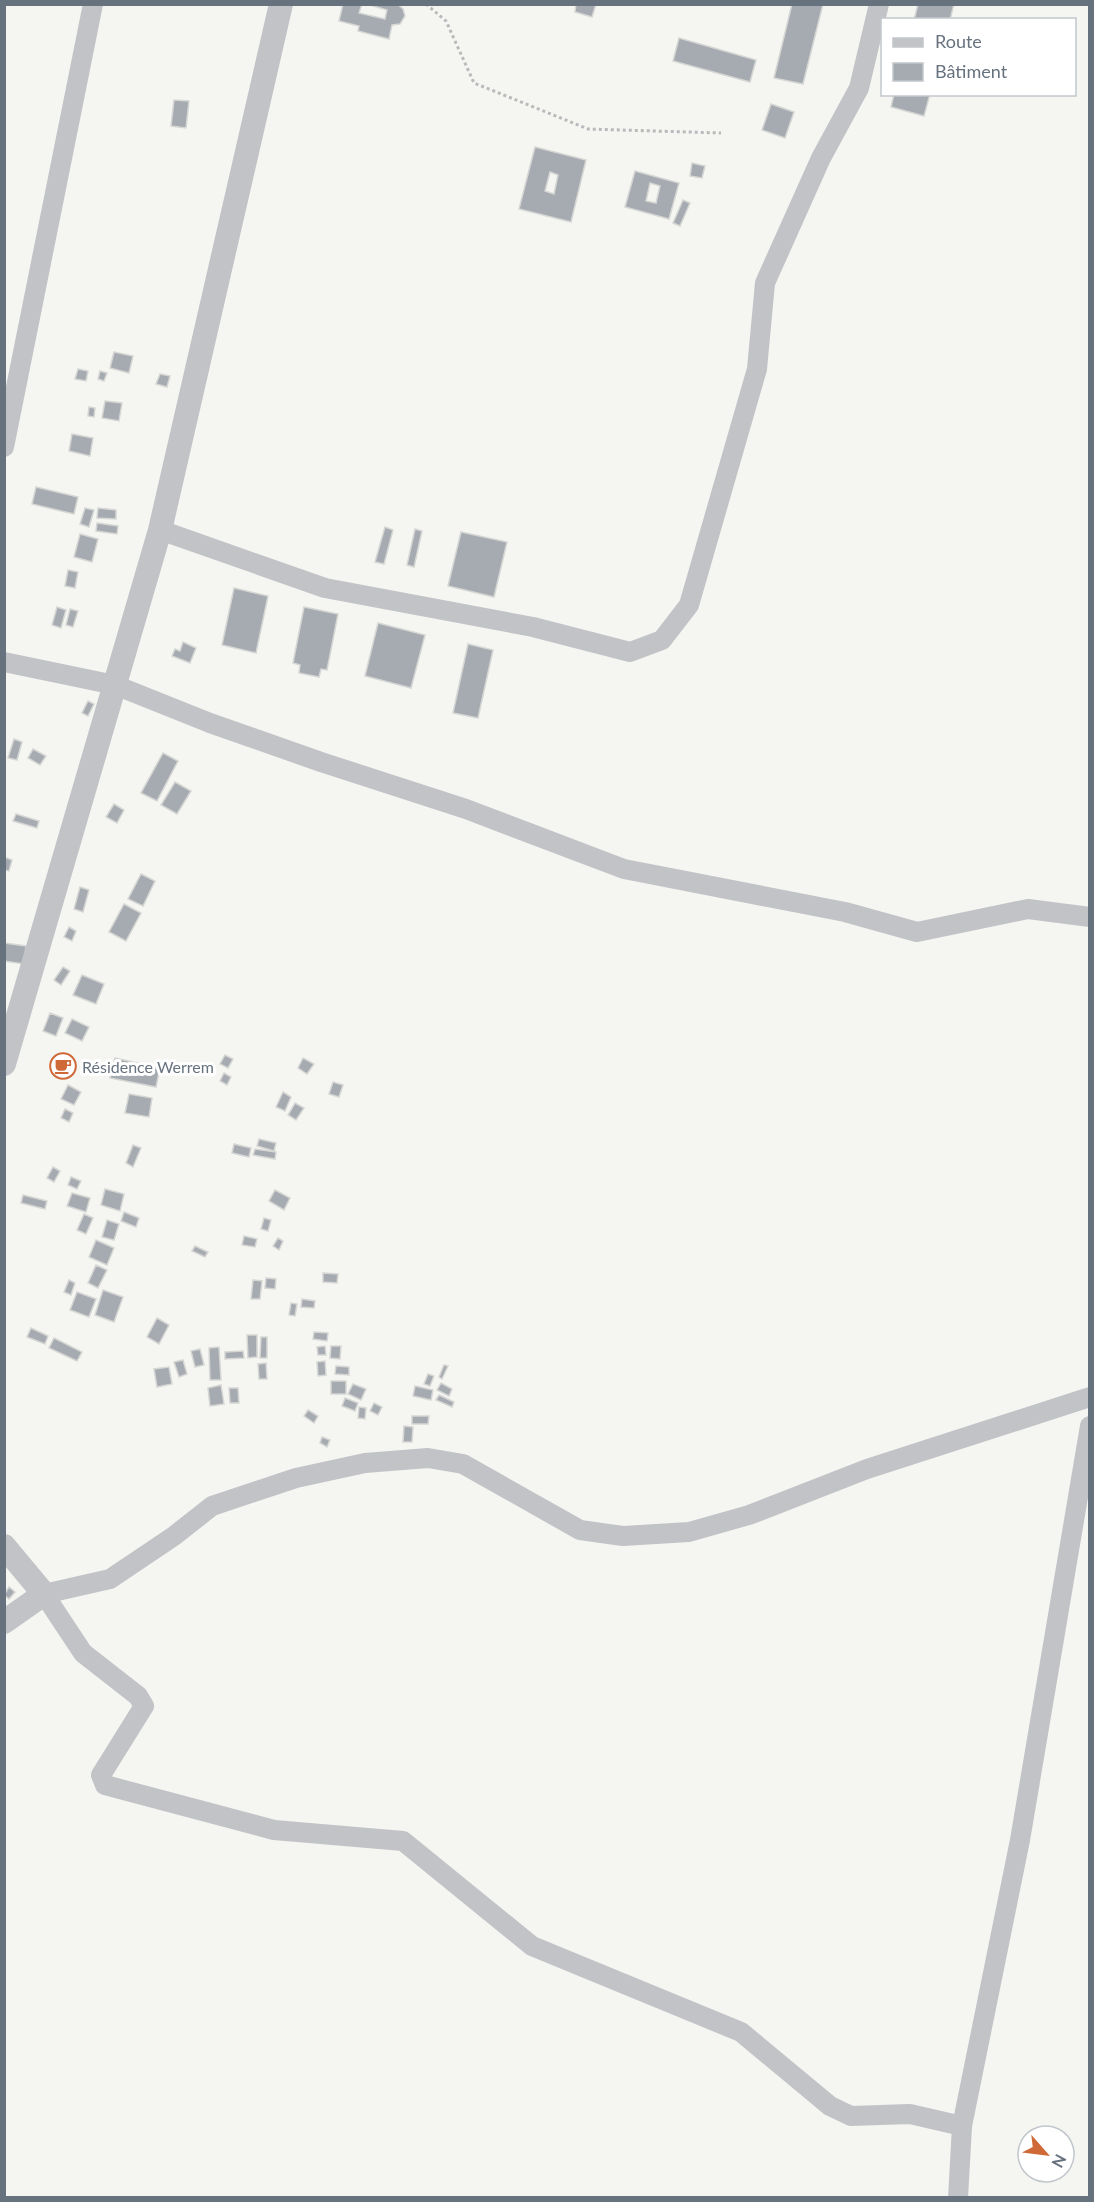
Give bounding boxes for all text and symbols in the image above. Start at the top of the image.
legend [881,18,1076,96]
text: Route [935,30,982,52]
text: Bâtiment [935,60,1008,82]
cafe icon: Résidence Werrem [48,1051,78,1081]
place label: Résidence Werrem [82,1057,214,1076]
north arrow [1016,2124,1076,2184]
text: N [1048,2151,1071,2171]

